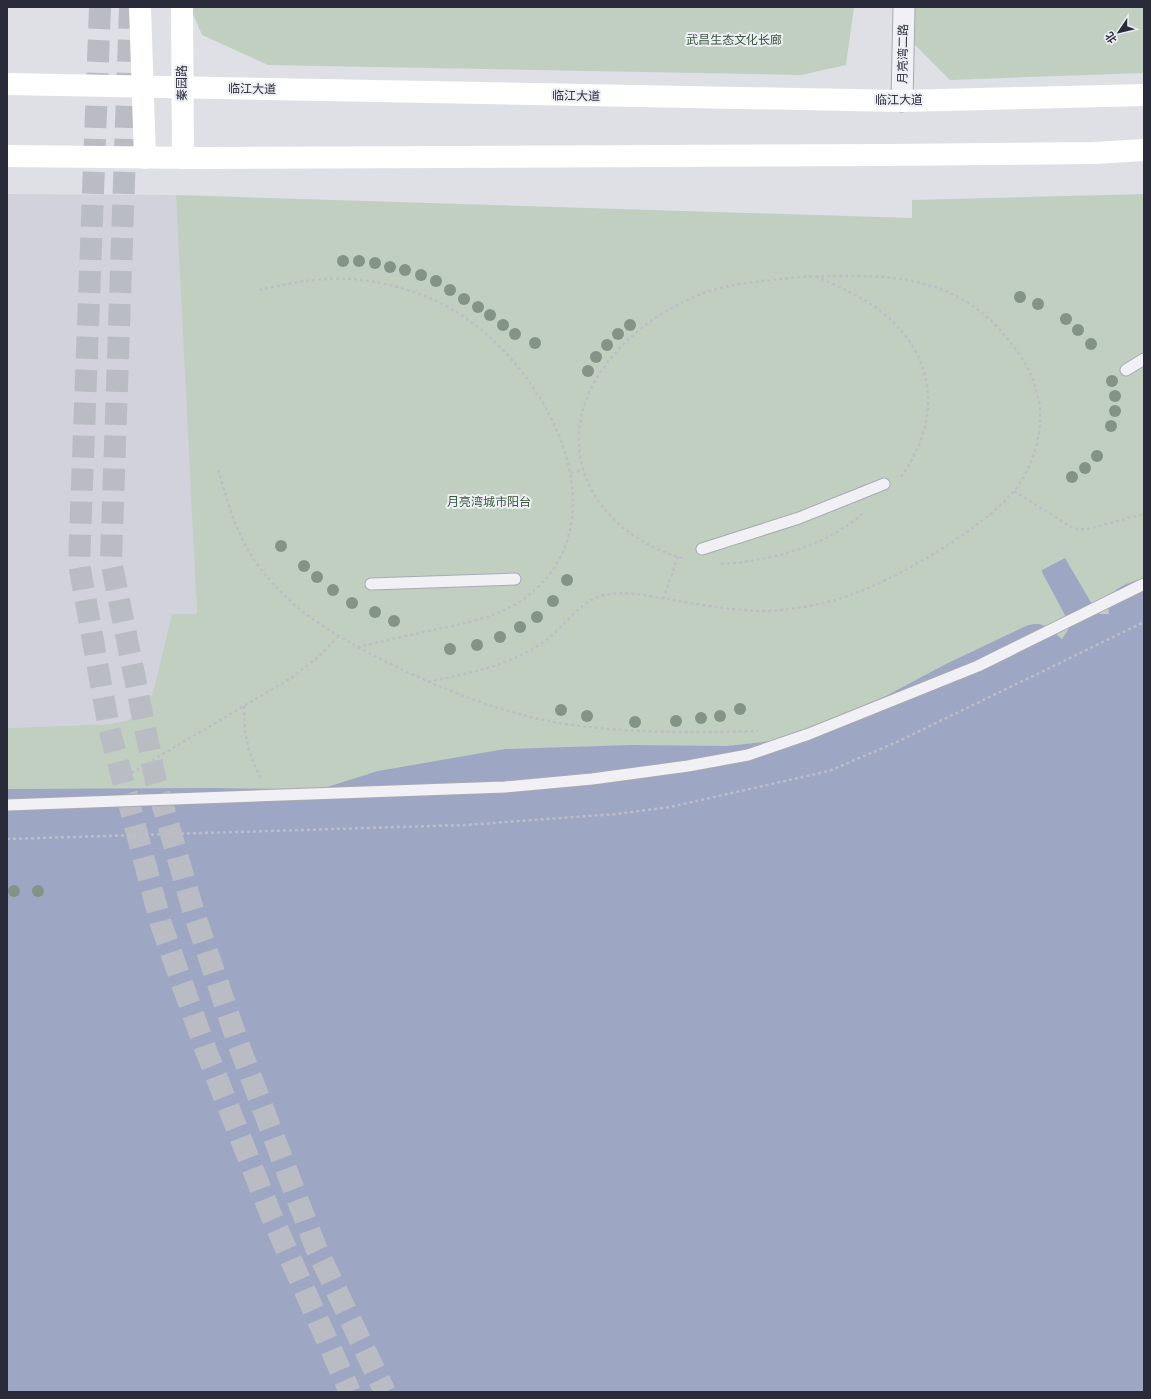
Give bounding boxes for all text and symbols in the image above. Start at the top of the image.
north arrow [1099,12,1139,52]
street label: 月亮湾二路 [895,24,911,84]
text: 北 [1103,30,1119,46]
park label: 武昌生态文化长廊 [686,33,782,47]
street label: 秦园路 [175,65,189,101]
street label: 临江大道 [228,82,276,96]
street label: 临江大道 [552,89,600,103]
street label: 临江大道 [875,93,923,107]
park label: 月亮湾城市阳台 [447,495,531,509]

